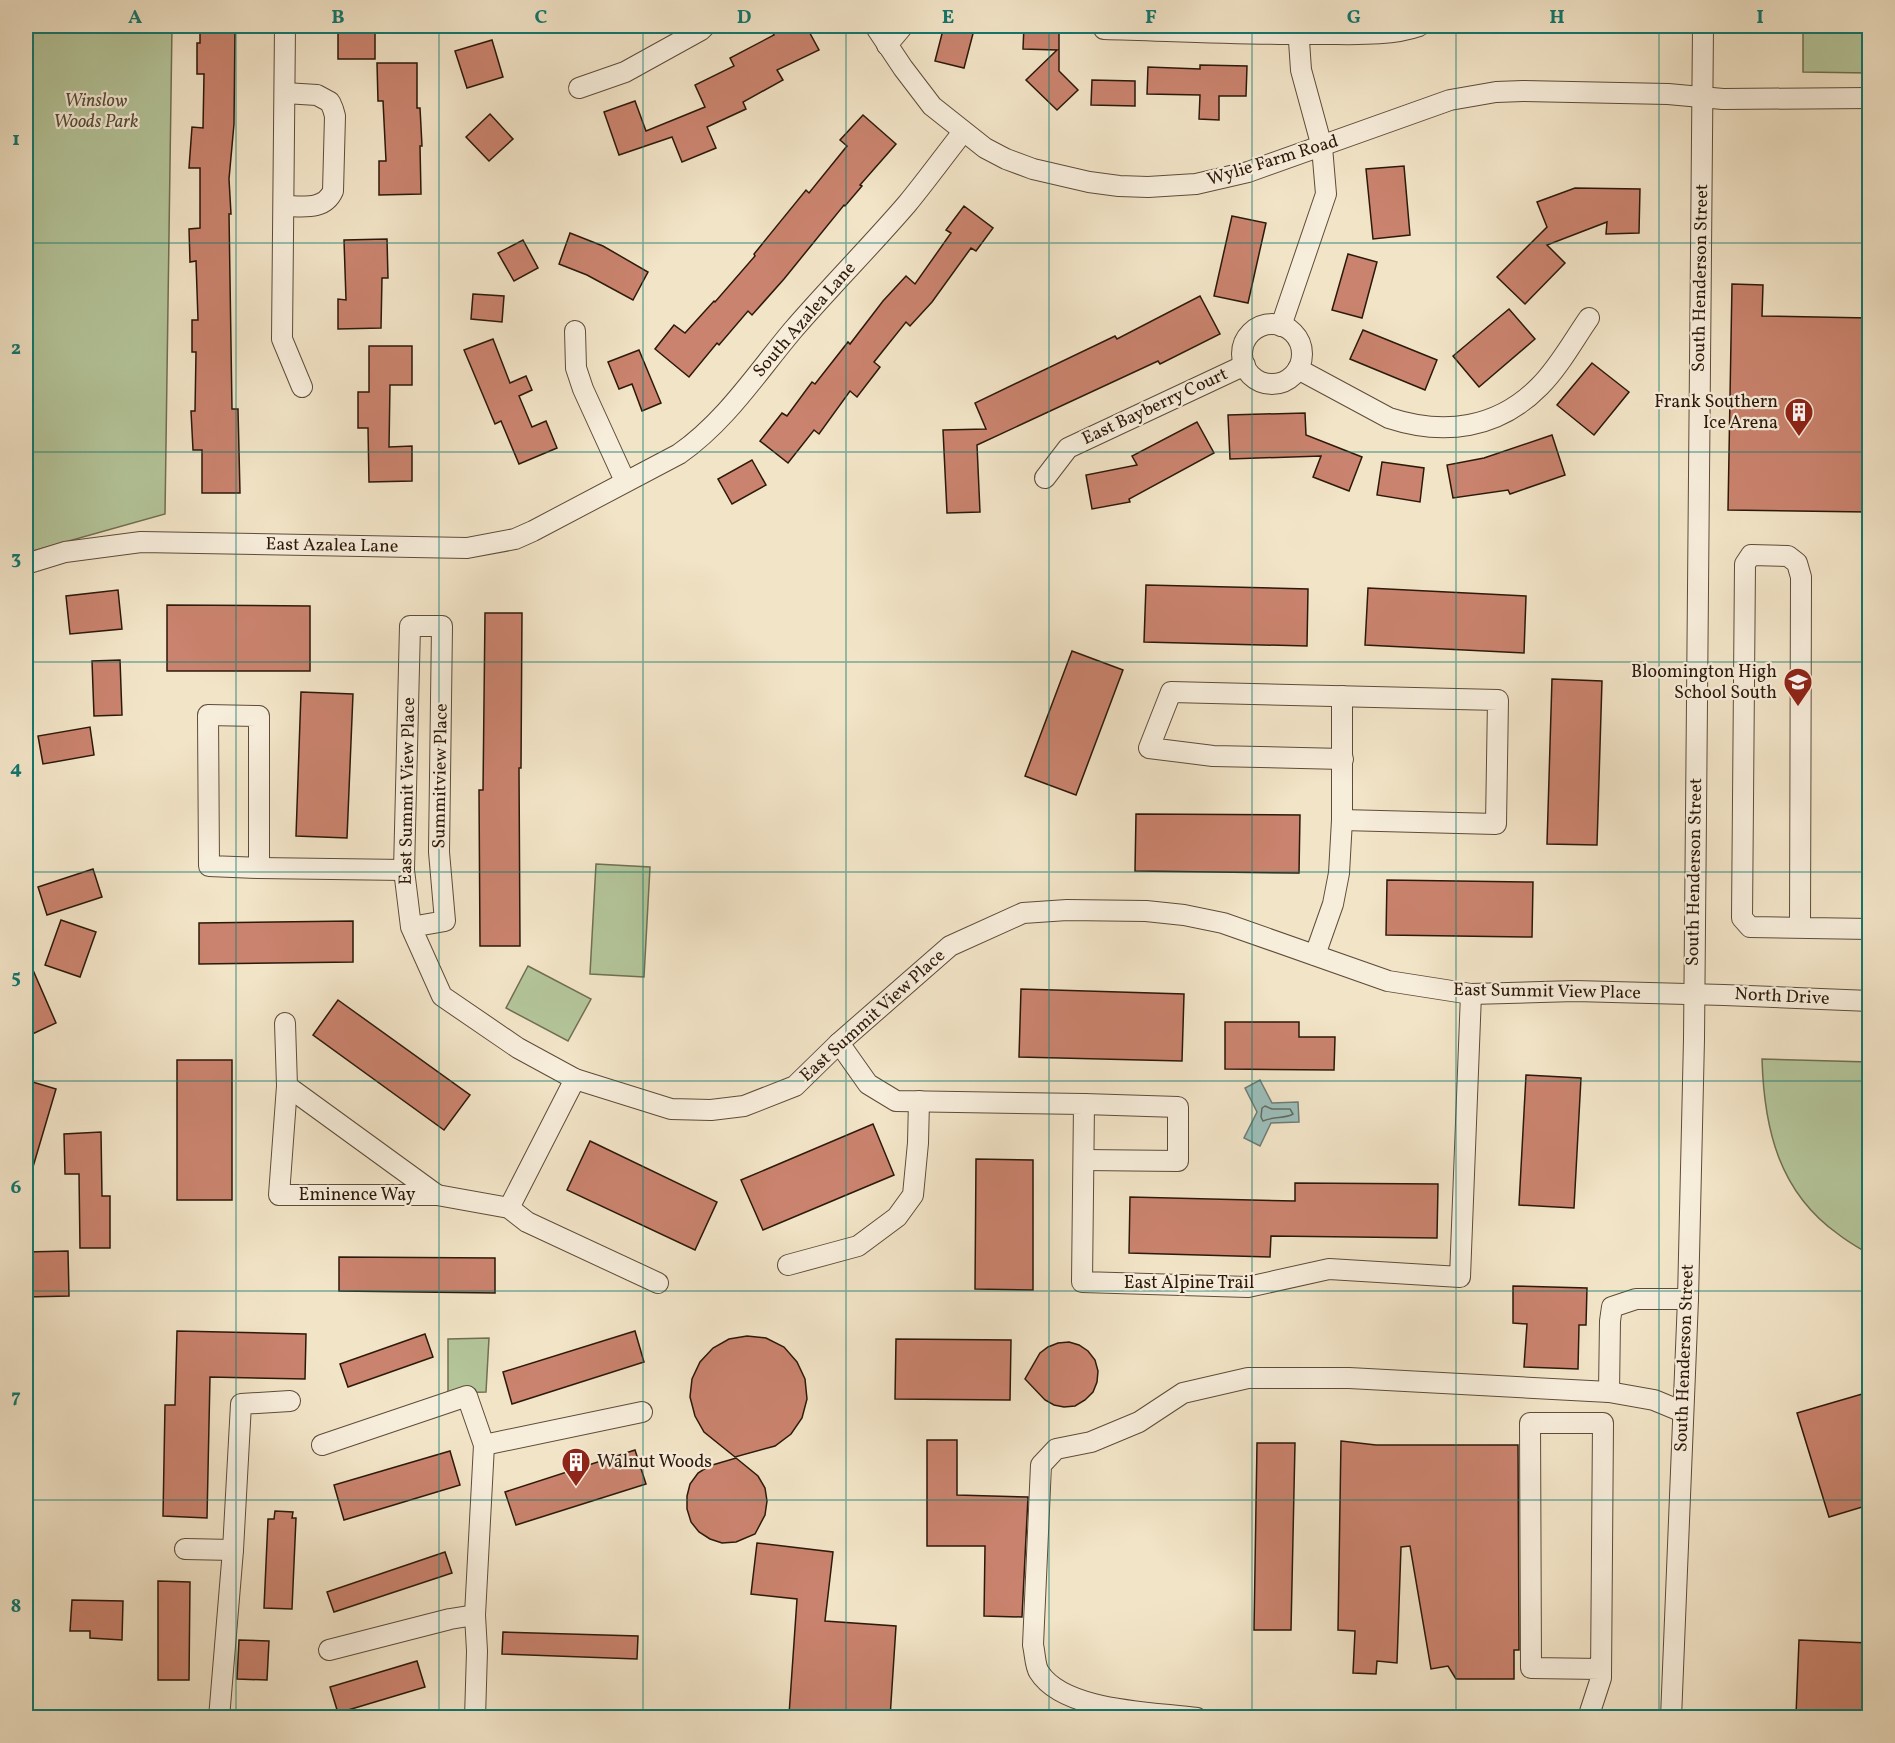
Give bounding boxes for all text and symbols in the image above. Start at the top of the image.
text: A [128,4,142,32]
text: B [331,4,345,32]
text: C [535,4,548,32]
text: D [737,4,751,32]
text: E [942,4,954,32]
text: F [1145,4,1157,32]
text: G [1347,4,1361,32]
text: H [1549,4,1565,32]
text: I [1756,4,1764,32]
park label: Winslow Woods Park [54,89,138,135]
text: 1 [12,126,20,154]
street label: Wylie Farm Road [1204,129,1342,193]
street label: South Henderson Street [1687,184,1715,372]
street label: South Azalea Lane [748,257,862,383]
text: 2 [11,335,21,363]
street label: East Bayberry Court [1078,362,1232,452]
place label: Frank Southern Ice Arena [1654,390,1778,436]
building icon: Frank Southern Ice Arena [1783,396,1815,438]
street label: East Azalea Lane [265,532,399,560]
text: 3 [11,545,21,573]
place label: Bloomington High School South [1631,660,1777,706]
school or university icon: Bloomington High School South [1782,666,1814,708]
street label: East Summit View Place [394,697,422,885]
street label: Summitview Place [427,703,455,849]
text: 4 [10,755,22,783]
street label: South Henderson Street [1681,778,1709,966]
street label: East Summit View Place [795,944,951,1088]
text: 5 [11,964,21,992]
street label: East Summit View Place [1453,978,1641,1006]
street label: North Drive [1734,982,1830,1012]
text: 6 [11,1174,22,1202]
street label: Eminence Way [299,1183,416,1208]
street label: South Henderson Street [1669,1264,1701,1452]
street label: East Alpine Trail [1124,1271,1254,1296]
text: 7 [11,1383,21,1411]
building icon: Walnut Woods [560,1446,592,1488]
place label: Walnut Woods [597,1450,712,1475]
text: 8 [11,1593,21,1621]

